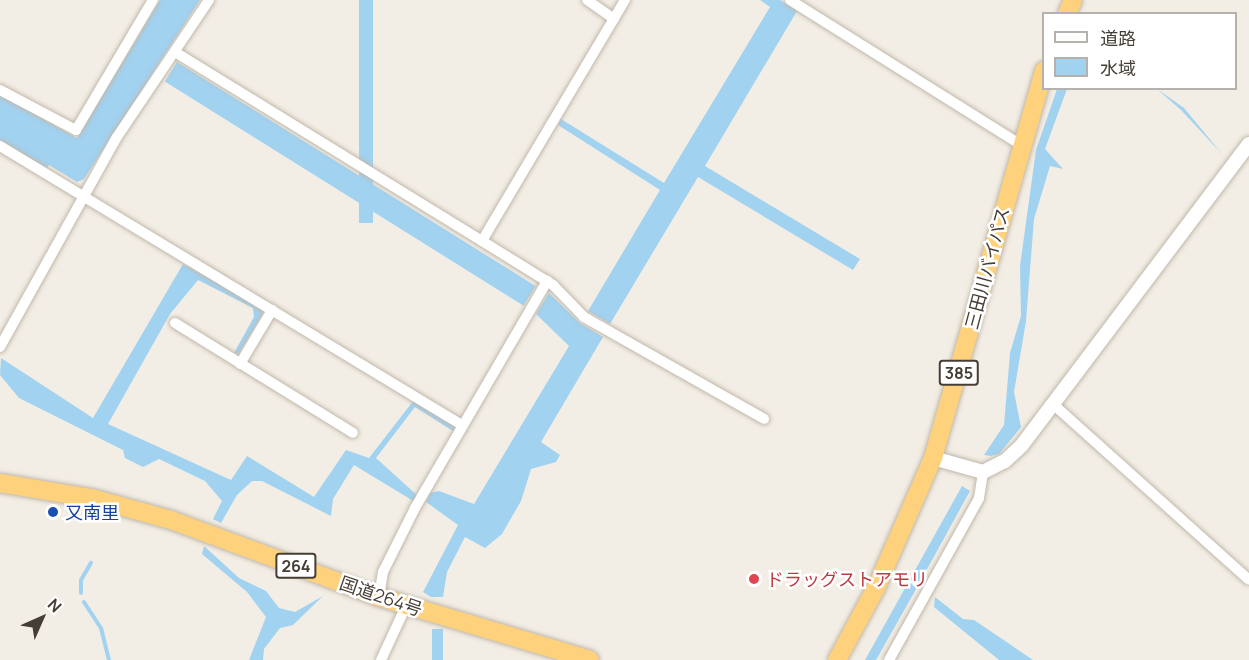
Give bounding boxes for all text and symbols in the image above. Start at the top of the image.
legend [1042,12,1237,90]
text: 道路 [1100,26,1136,50]
text: 水域 [1100,56,1136,80]
street label: 三田川バイパス [960,204,1014,332]
road number: 385 [938,360,980,386]
place label: 又南里 [65,501,119,523]
marker: 又南里 [46,505,60,519]
road number: 264 [275,553,317,579]
place label: ドラッグストアモリ [766,568,928,590]
street label: 国道264号 [337,572,425,620]
marker: ドラッグストアモリ [747,572,761,586]
north arrow [12,588,72,648]
text: N [43,593,67,617]

